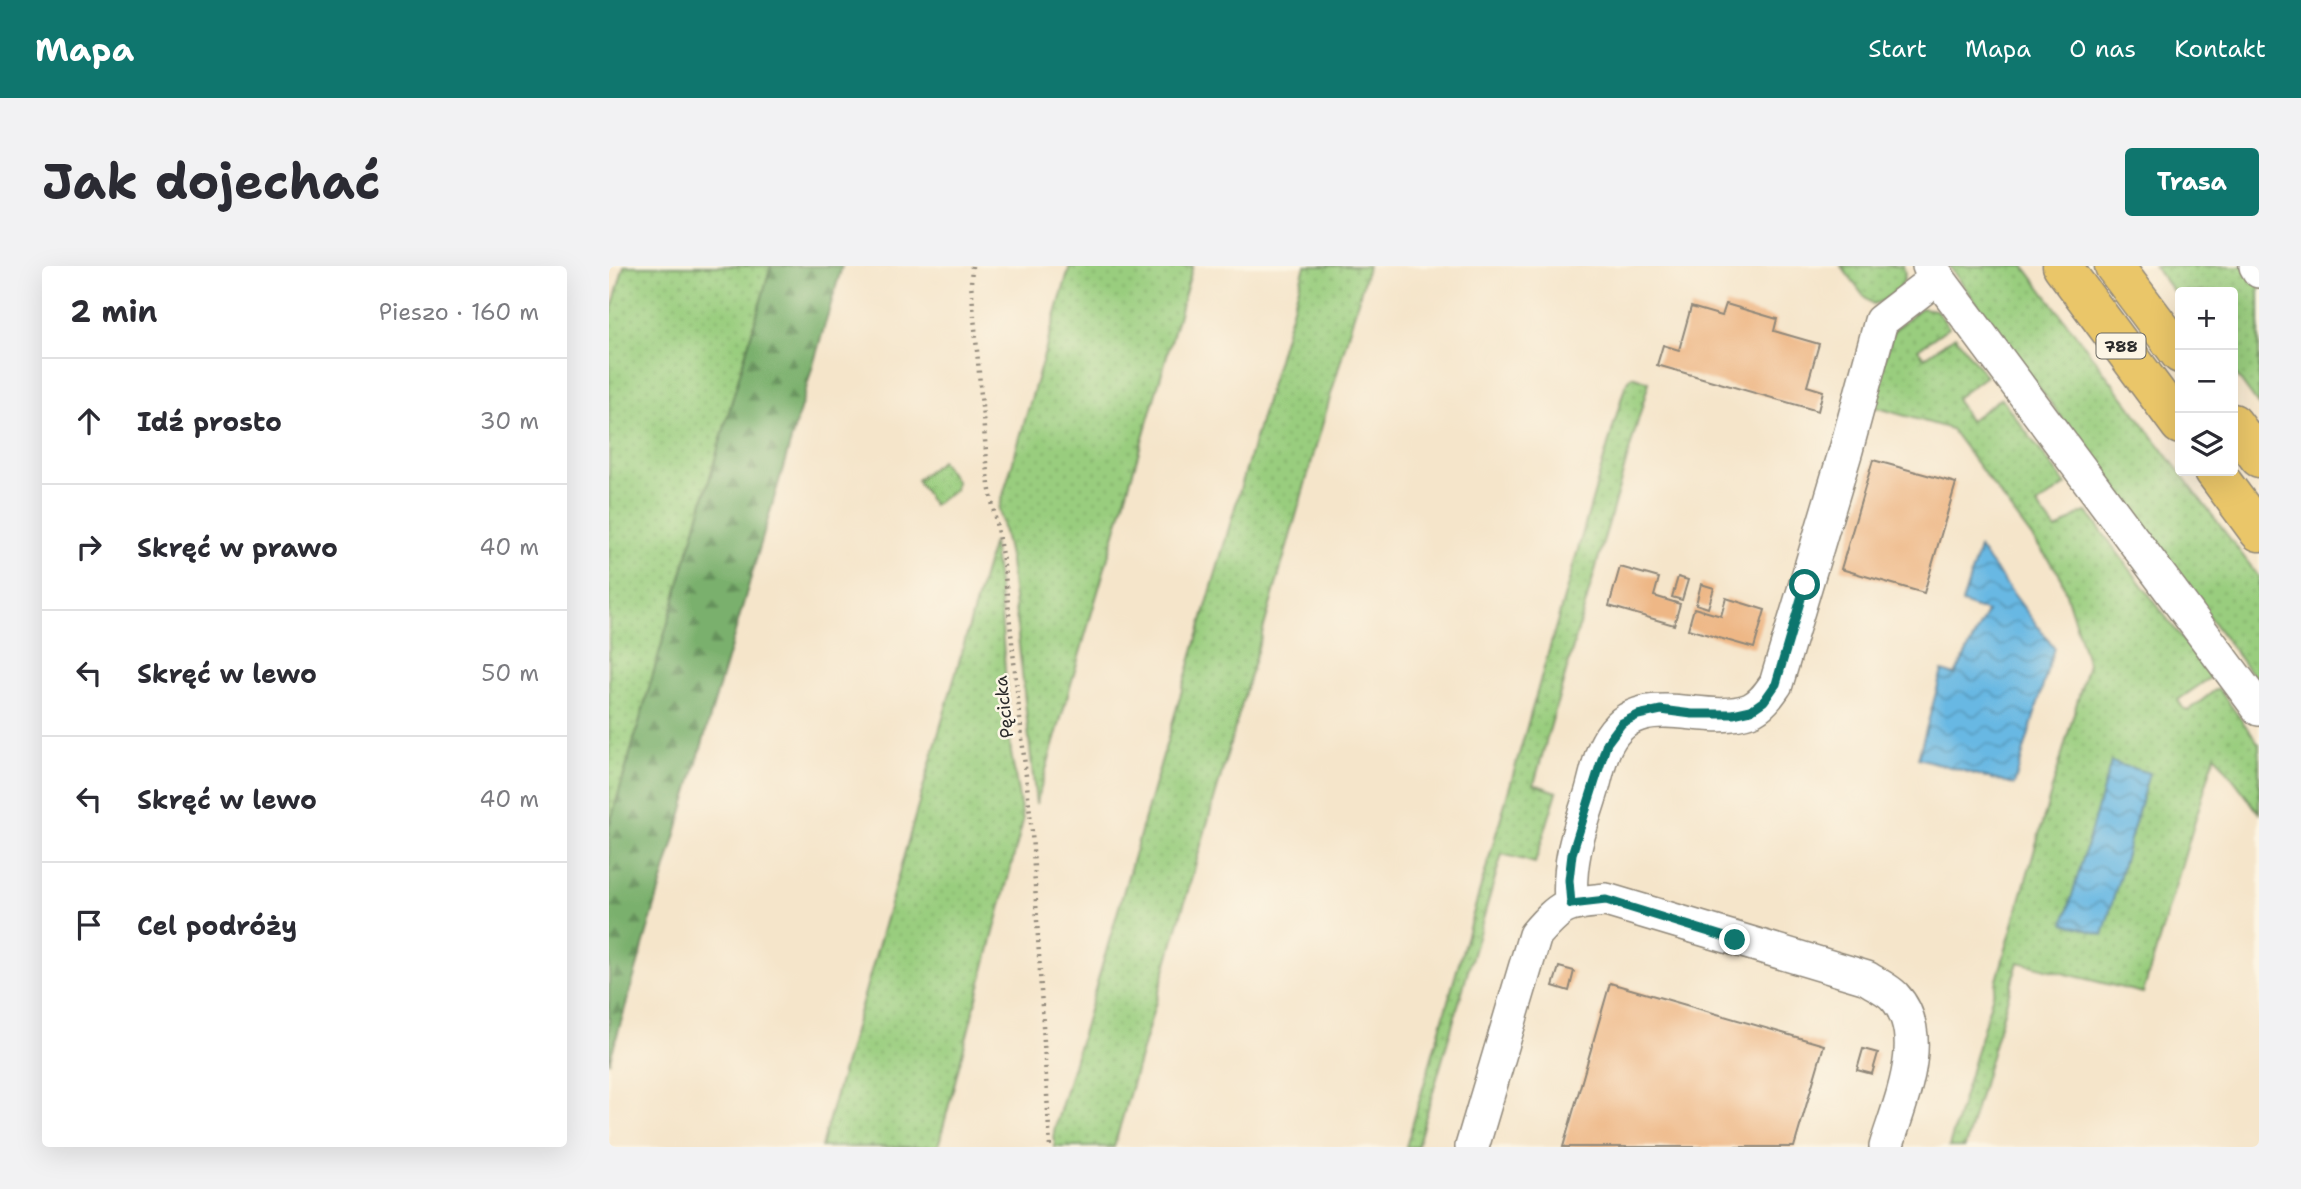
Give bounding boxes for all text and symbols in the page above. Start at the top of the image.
text: Mapa [35,27,134,72]
text: Start [1868,33,1927,65]
text: Mapa [1965,33,2031,65]
text: O nas [2069,33,2136,65]
text: Kontakt [2174,33,2266,65]
button: Trasa [2125,148,2259,216]
text: Jak dojechać [42,149,381,215]
map controls [2175,287,2238,476]
button: + [2175,287,2238,350]
text: 2 min [70,291,157,332]
text: Pieszo · 160 m [379,297,539,327]
road number: 788 [2097,334,2145,358]
button: − [2175,350,2238,413]
icon: ahead [70,402,108,440]
text: Idź prosto [137,404,282,439]
text: 30 m [480,406,539,436]
button: layers [2175,413,2238,476]
icon: right [70,528,108,566]
text: Skręć w prawo [137,530,338,565]
text: 40 m [479,532,539,562]
route start [1789,569,1820,600]
icon: left [70,654,108,692]
text: Skręć w lewo [137,656,317,691]
text: 50 m [481,658,539,688]
street label: Pęcicka [989,674,1019,740]
icon: left [70,780,108,818]
text: Skręć w lewo [137,782,317,817]
text: 40 m [479,784,539,814]
icon: arrive [70,906,108,944]
text: Cel podróży [137,908,297,943]
route end [1719,924,1750,955]

